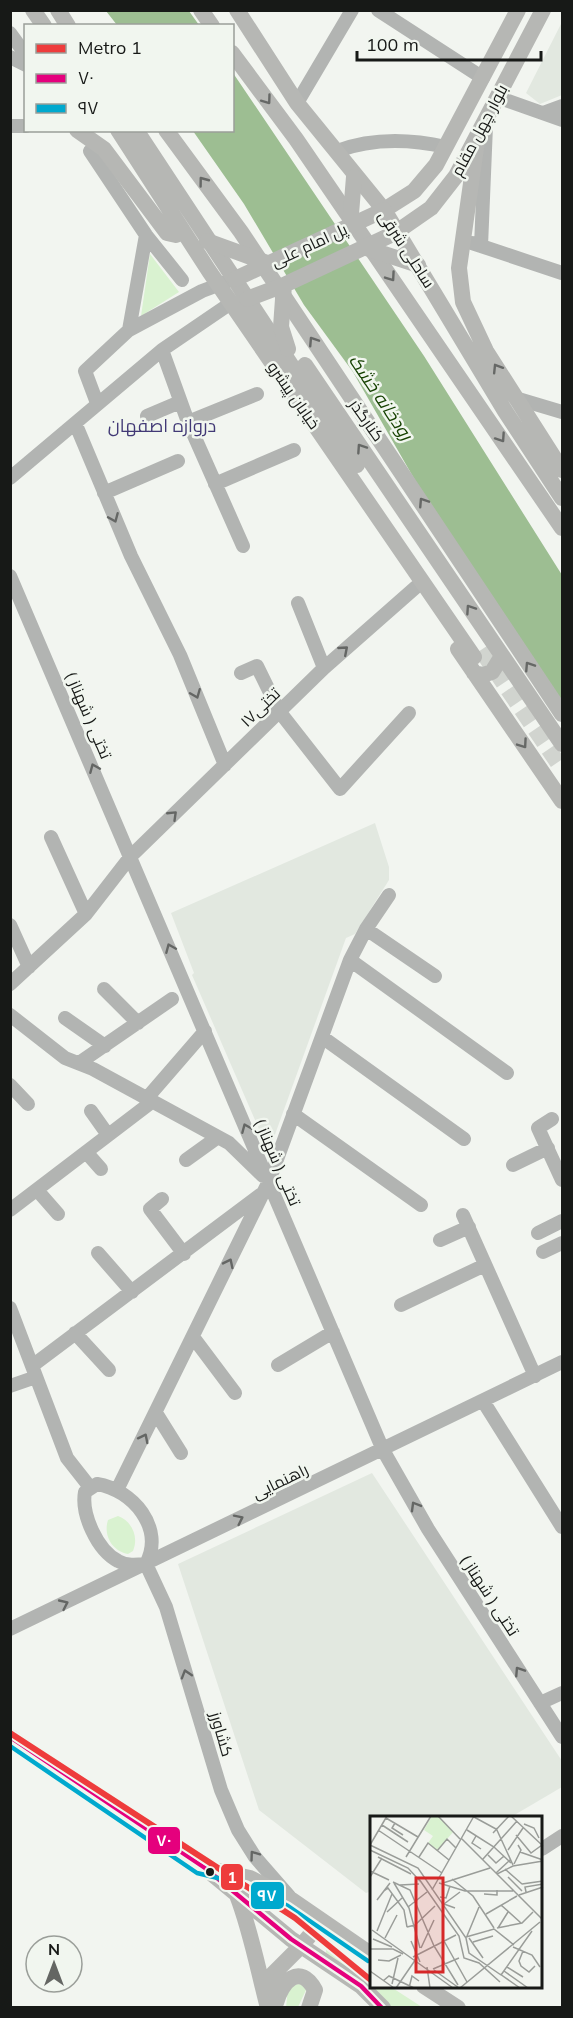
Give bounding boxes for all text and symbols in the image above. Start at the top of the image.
legend [24,24,234,132]
scale bar [357,24,542,62]
text: 100 m [366,33,419,56]
text: Metro 1 [78,36,142,59]
text: ۷۰ [78,66,94,89]
street label: بلوار چهل مقام [446,81,513,180]
one-way arrow [260,94,271,105]
text: ۹۷ [78,96,99,119]
one-way arrow [199,176,210,187]
street label: ساحلی شرقی [374,206,439,292]
street label: پل امام علی [268,218,352,273]
one-way arrow [384,270,395,281]
one-way arrow [309,337,320,348]
water label: رودخانه خشک [344,350,419,445]
street label: خیابان پیشرو [262,357,325,434]
one-way arrow [492,364,504,374]
street label: کنارگذر [345,394,389,445]
district label: دروازه اصفهان [108,414,216,437]
one-way arrow [494,431,505,442]
one-way arrow [357,443,368,454]
one-way arrow [419,498,430,509]
one-way arrow [107,511,119,522]
one-way arrow [466,605,477,616]
one-way arrow [337,646,348,657]
one-way arrow [525,662,536,673]
street label: تختی ( شهناز ) [61,668,117,763]
street label: تختی۱۷ [236,683,285,731]
one-way arrow [189,688,201,699]
one-way arrow [515,737,526,748]
one-way arrow [89,764,101,775]
one-way arrow [167,811,177,822]
one-way arrow [165,943,177,954]
street label: تختی ( شهناز ) [250,1115,306,1210]
one-way arrow [241,1123,253,1134]
one-way arrow [222,1258,234,1269]
one-way arrow [136,1433,148,1444]
street label: راهنمایی [249,1459,312,1504]
one-way arrow [411,1502,422,1512]
one-way arrow [232,1515,243,1527]
street label: تختی ( شهناز ) [455,1551,524,1641]
one-way arrow [57,1600,68,1612]
one-way arrow [516,1666,527,1677]
one-way arrow [181,1669,193,1680]
street label: کشاورز [206,1708,238,1759]
inset map [370,1816,543,1988]
line badge: ۷۰ [147,1826,181,1855]
text: ۷۰ [156,1830,172,1850]
one-way arrow [250,1851,261,1862]
line badge: 1 [220,1863,244,1891]
unlabelled marker [204,1866,216,1878]
text: 1 [227,1867,237,1887]
line badge: ۹۷ [250,1881,285,1910]
text: ۹۷ [257,1885,277,1905]
north arrow [24,1934,84,1994]
text: N [48,1939,60,1959]

